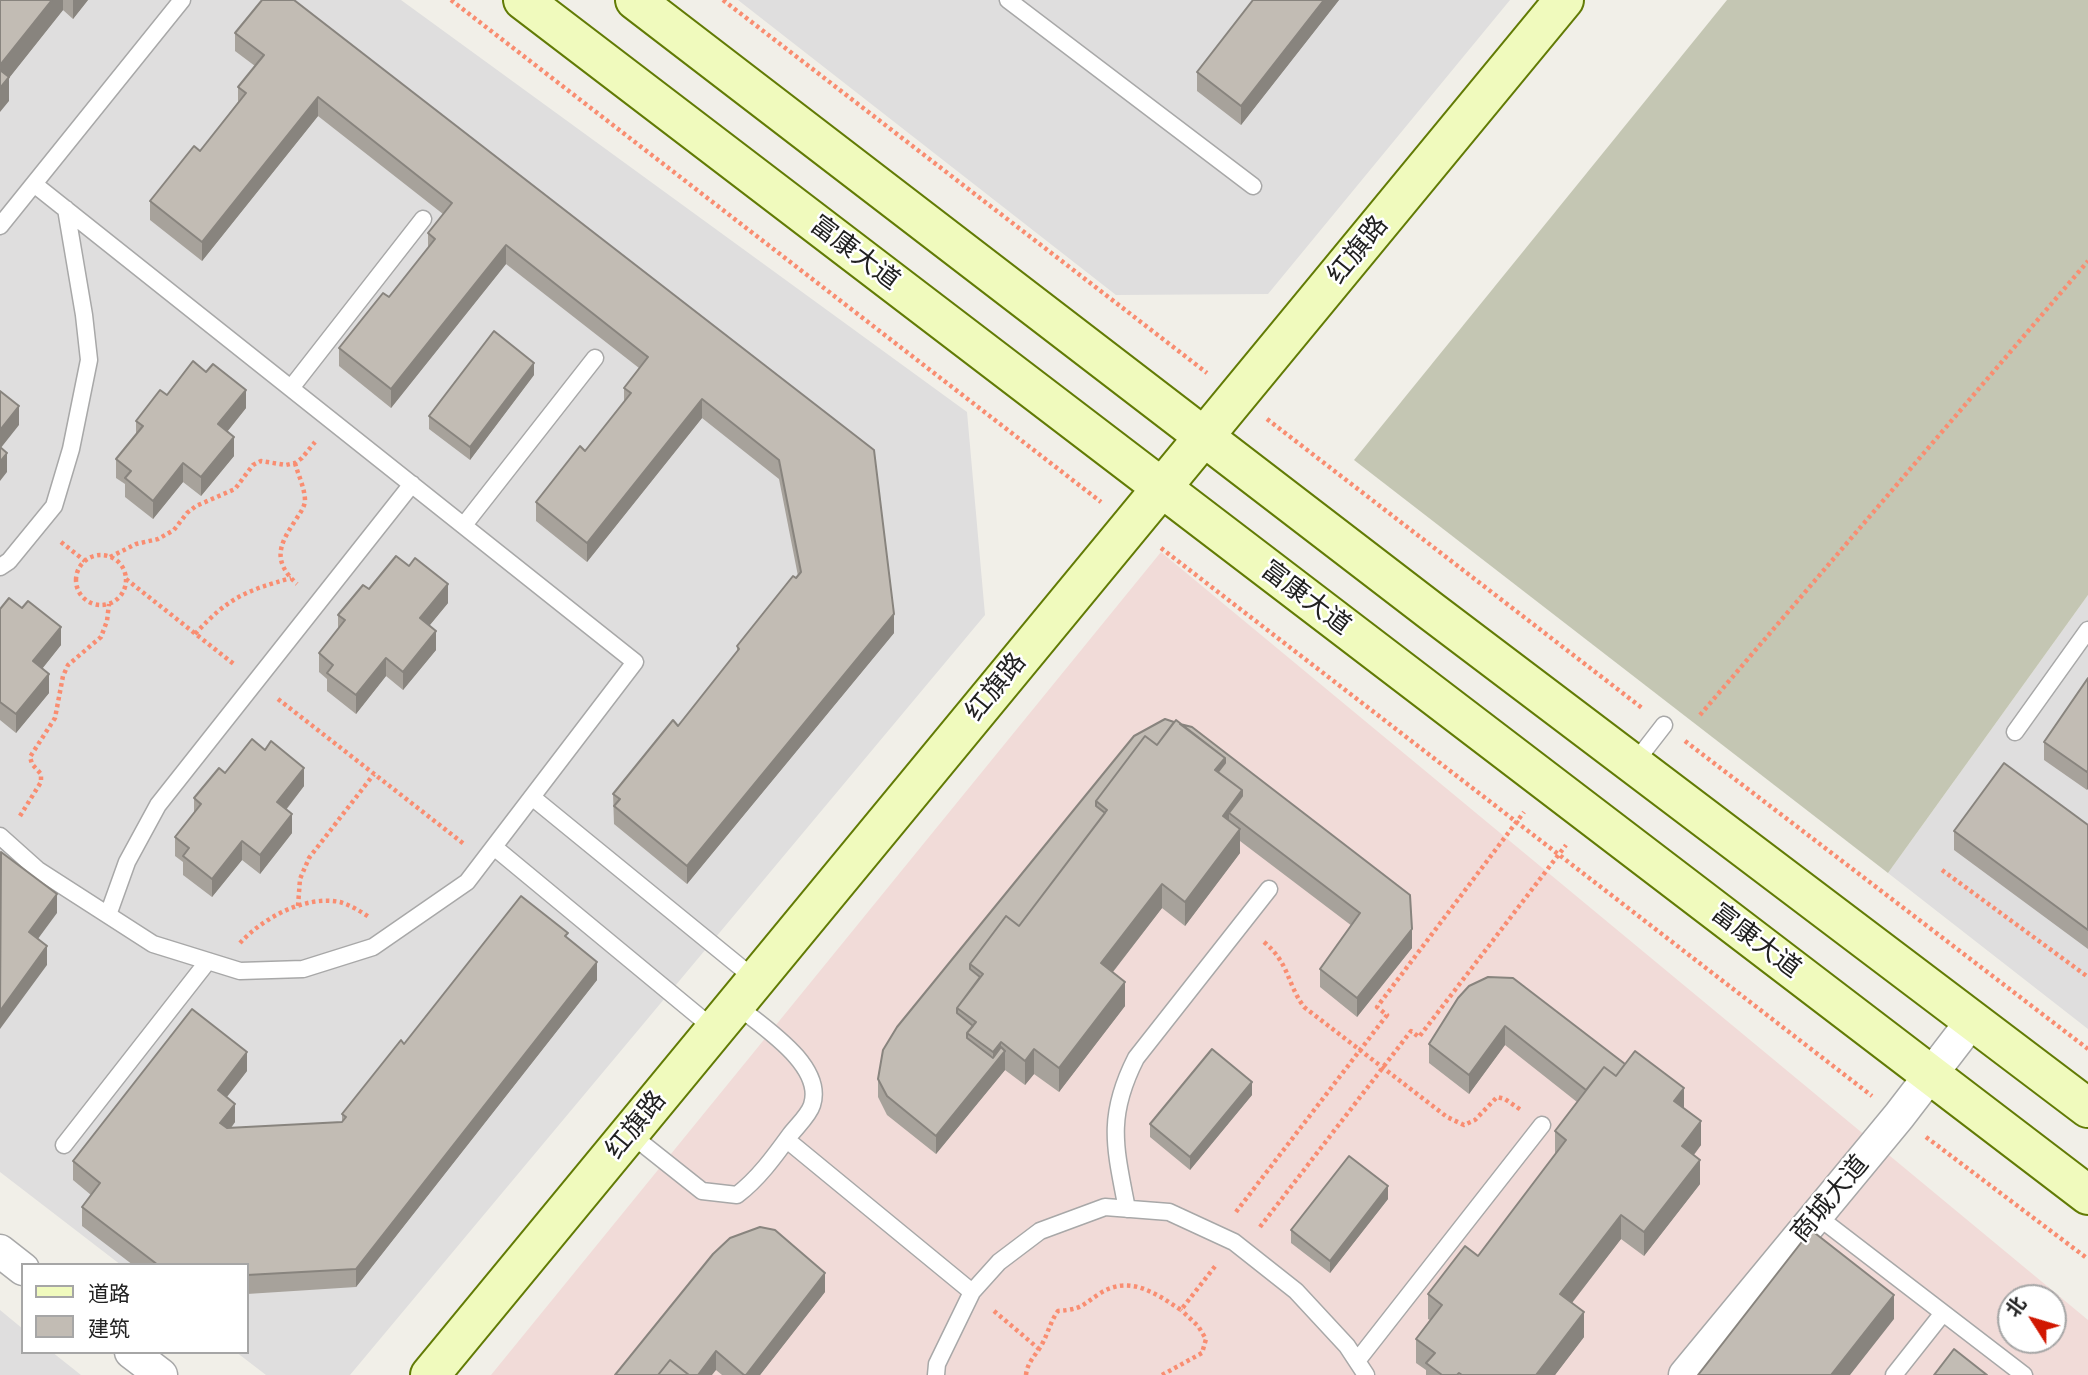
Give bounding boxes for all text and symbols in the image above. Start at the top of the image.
street label: 富康大道 [804,209,906,297]
street label: 红旗路 [1321,210,1395,290]
street label: 富康大道 [1255,554,1357,642]
street label: 红旗路 [959,647,1033,727]
street label: 富康大道 [1705,897,1807,985]
street label: 红旗路 [599,1085,673,1165]
street label: 商城大道 [1785,1149,1875,1249]
legend [21,1263,248,1354]
text: 道路 [88,1284,130,1305]
north arrow [1997,1284,2067,1354]
text: 北 [2003,1294,2030,1321]
text: 建筑 [88,1319,130,1340]

